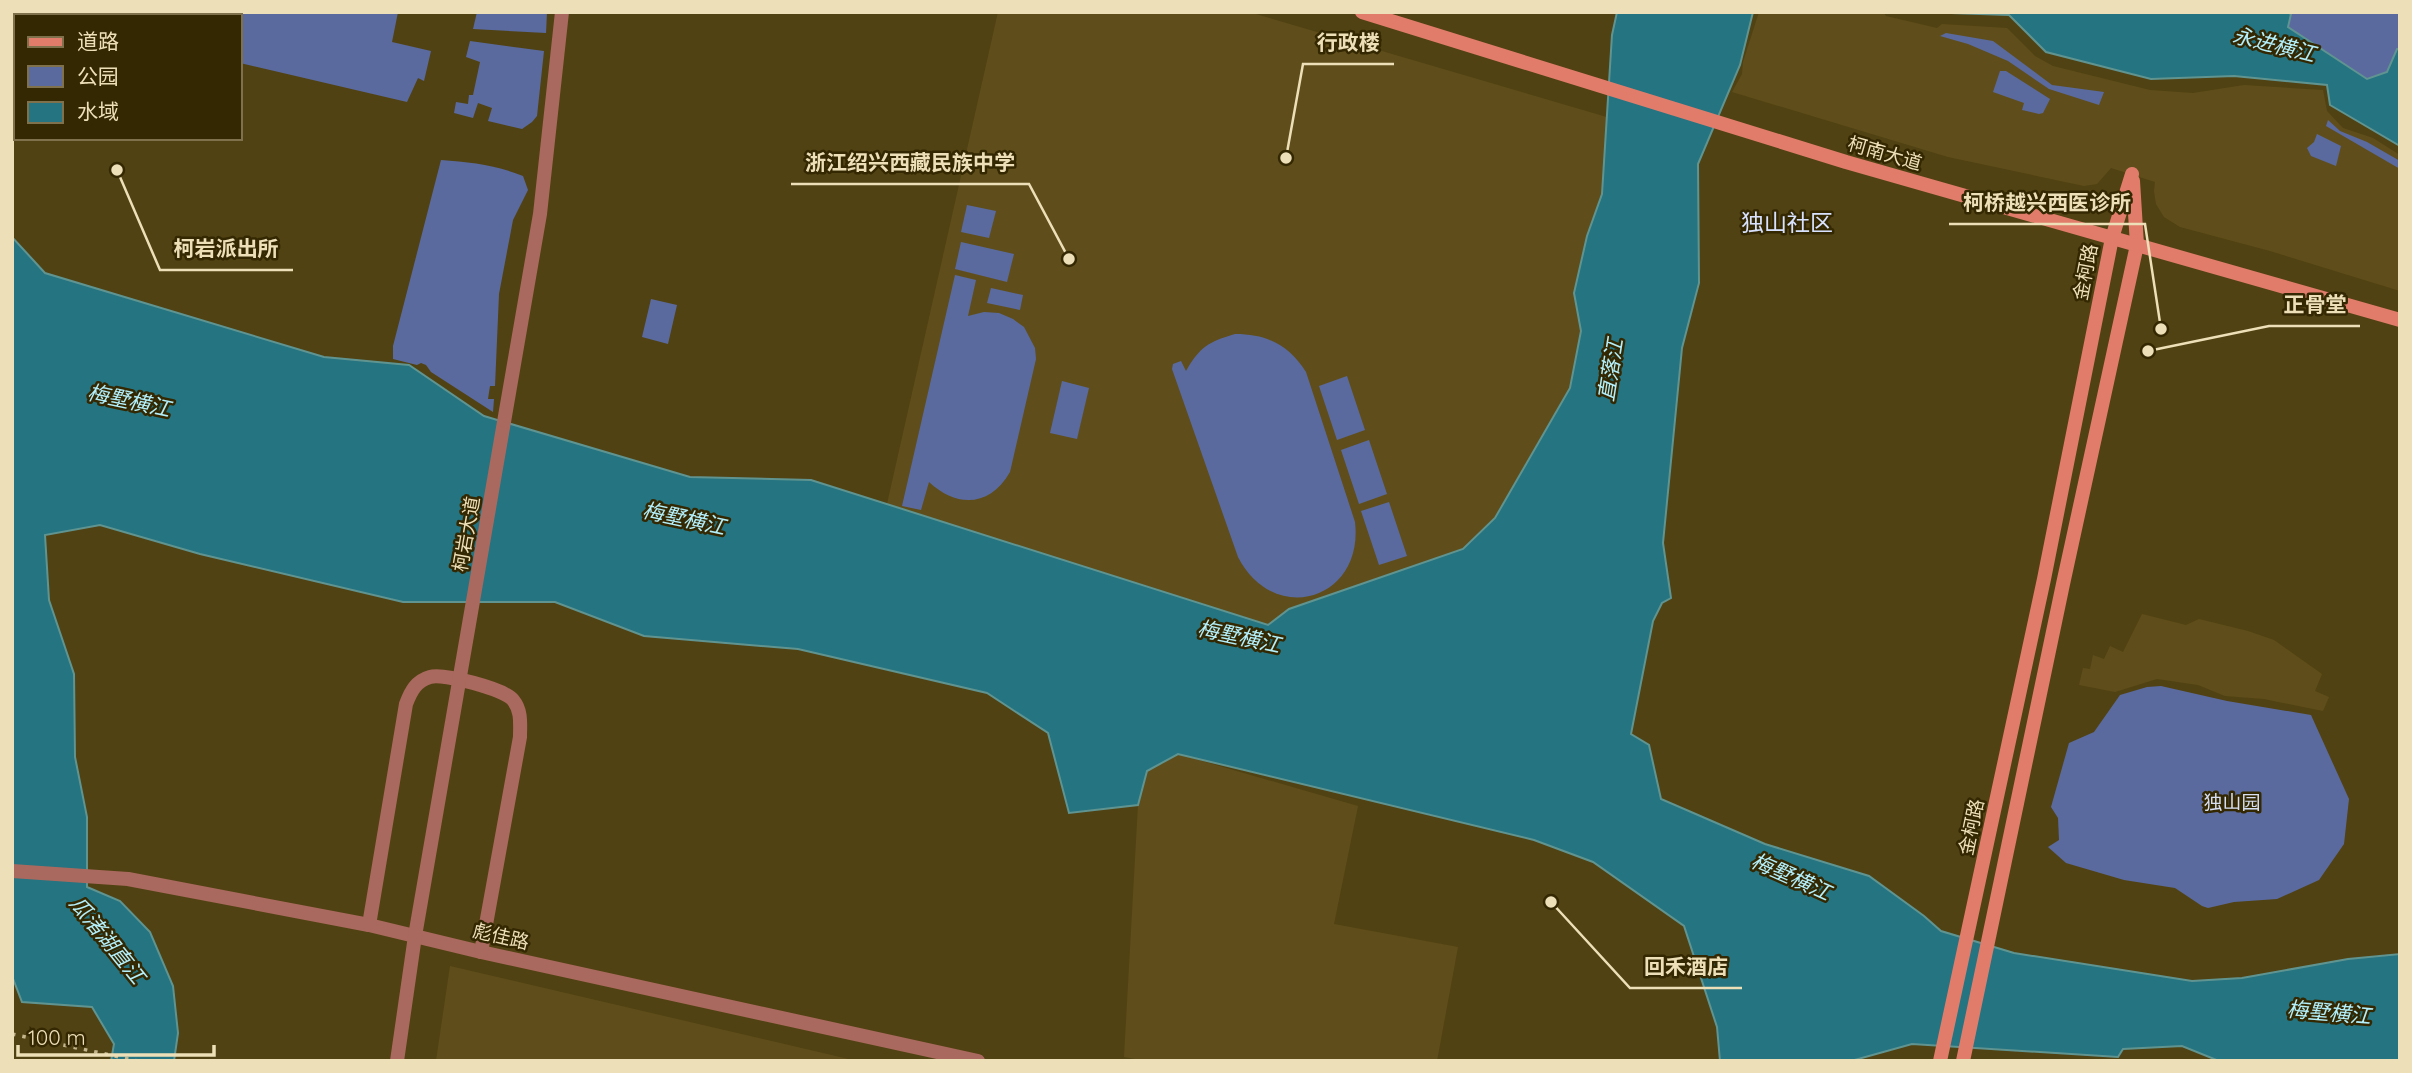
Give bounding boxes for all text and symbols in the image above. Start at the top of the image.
legend [14,14,242,140]
water label: 永进横江 [2230,21,2320,67]
callout: 行政楼 [1303,22,1394,64]
text: 道路 [77,28,119,54]
text: 行政楼 [1317,29,1380,55]
text: 公园 [77,63,119,89]
text: 水域 [77,98,119,124]
street label: 柯南大道 [1845,131,1925,175]
callout: 浙江绍兴西藏民族中学 [791,142,1029,184]
text: 浙江绍兴西藏民族中学 [805,149,1015,175]
callout: 柯桥越兴西医诊所 [1949,182,2145,224]
text: 柯桥越兴西医诊所 [1963,189,2131,215]
district label: 独山社区 [1741,208,1833,237]
callout: 柯岩派出所 [160,228,293,270]
text: 柯岩派出所 [174,235,279,261]
street label: 金柯路 [2068,242,2102,302]
callout: 正骨堂 [2269,284,2360,326]
text: 正骨堂 [2284,291,2347,317]
water label: 直落江 [1592,335,1628,403]
water label: 梅墅横江 [85,379,175,422]
street label: 柯岩大道 [448,494,484,574]
water label: 梅墅横江 [640,497,730,540]
water label: 梅墅横江 [1195,615,1285,658]
park label: 独山园 [2203,790,2261,814]
street label: 金柯路 [1953,797,1989,857]
water label: 梅墅横江 [1748,847,1837,906]
water label: 瓜渚湖直江 [65,890,152,990]
street label: 彪佳路 [471,918,531,954]
callout: 回禾酒店 [1630,946,1742,988]
text: 回禾酒店 [1644,953,1728,979]
water label: 梅墅横江 [2286,995,2374,1029]
scale bar [18,1014,214,1058]
text: 100 m [28,1024,86,1050]

